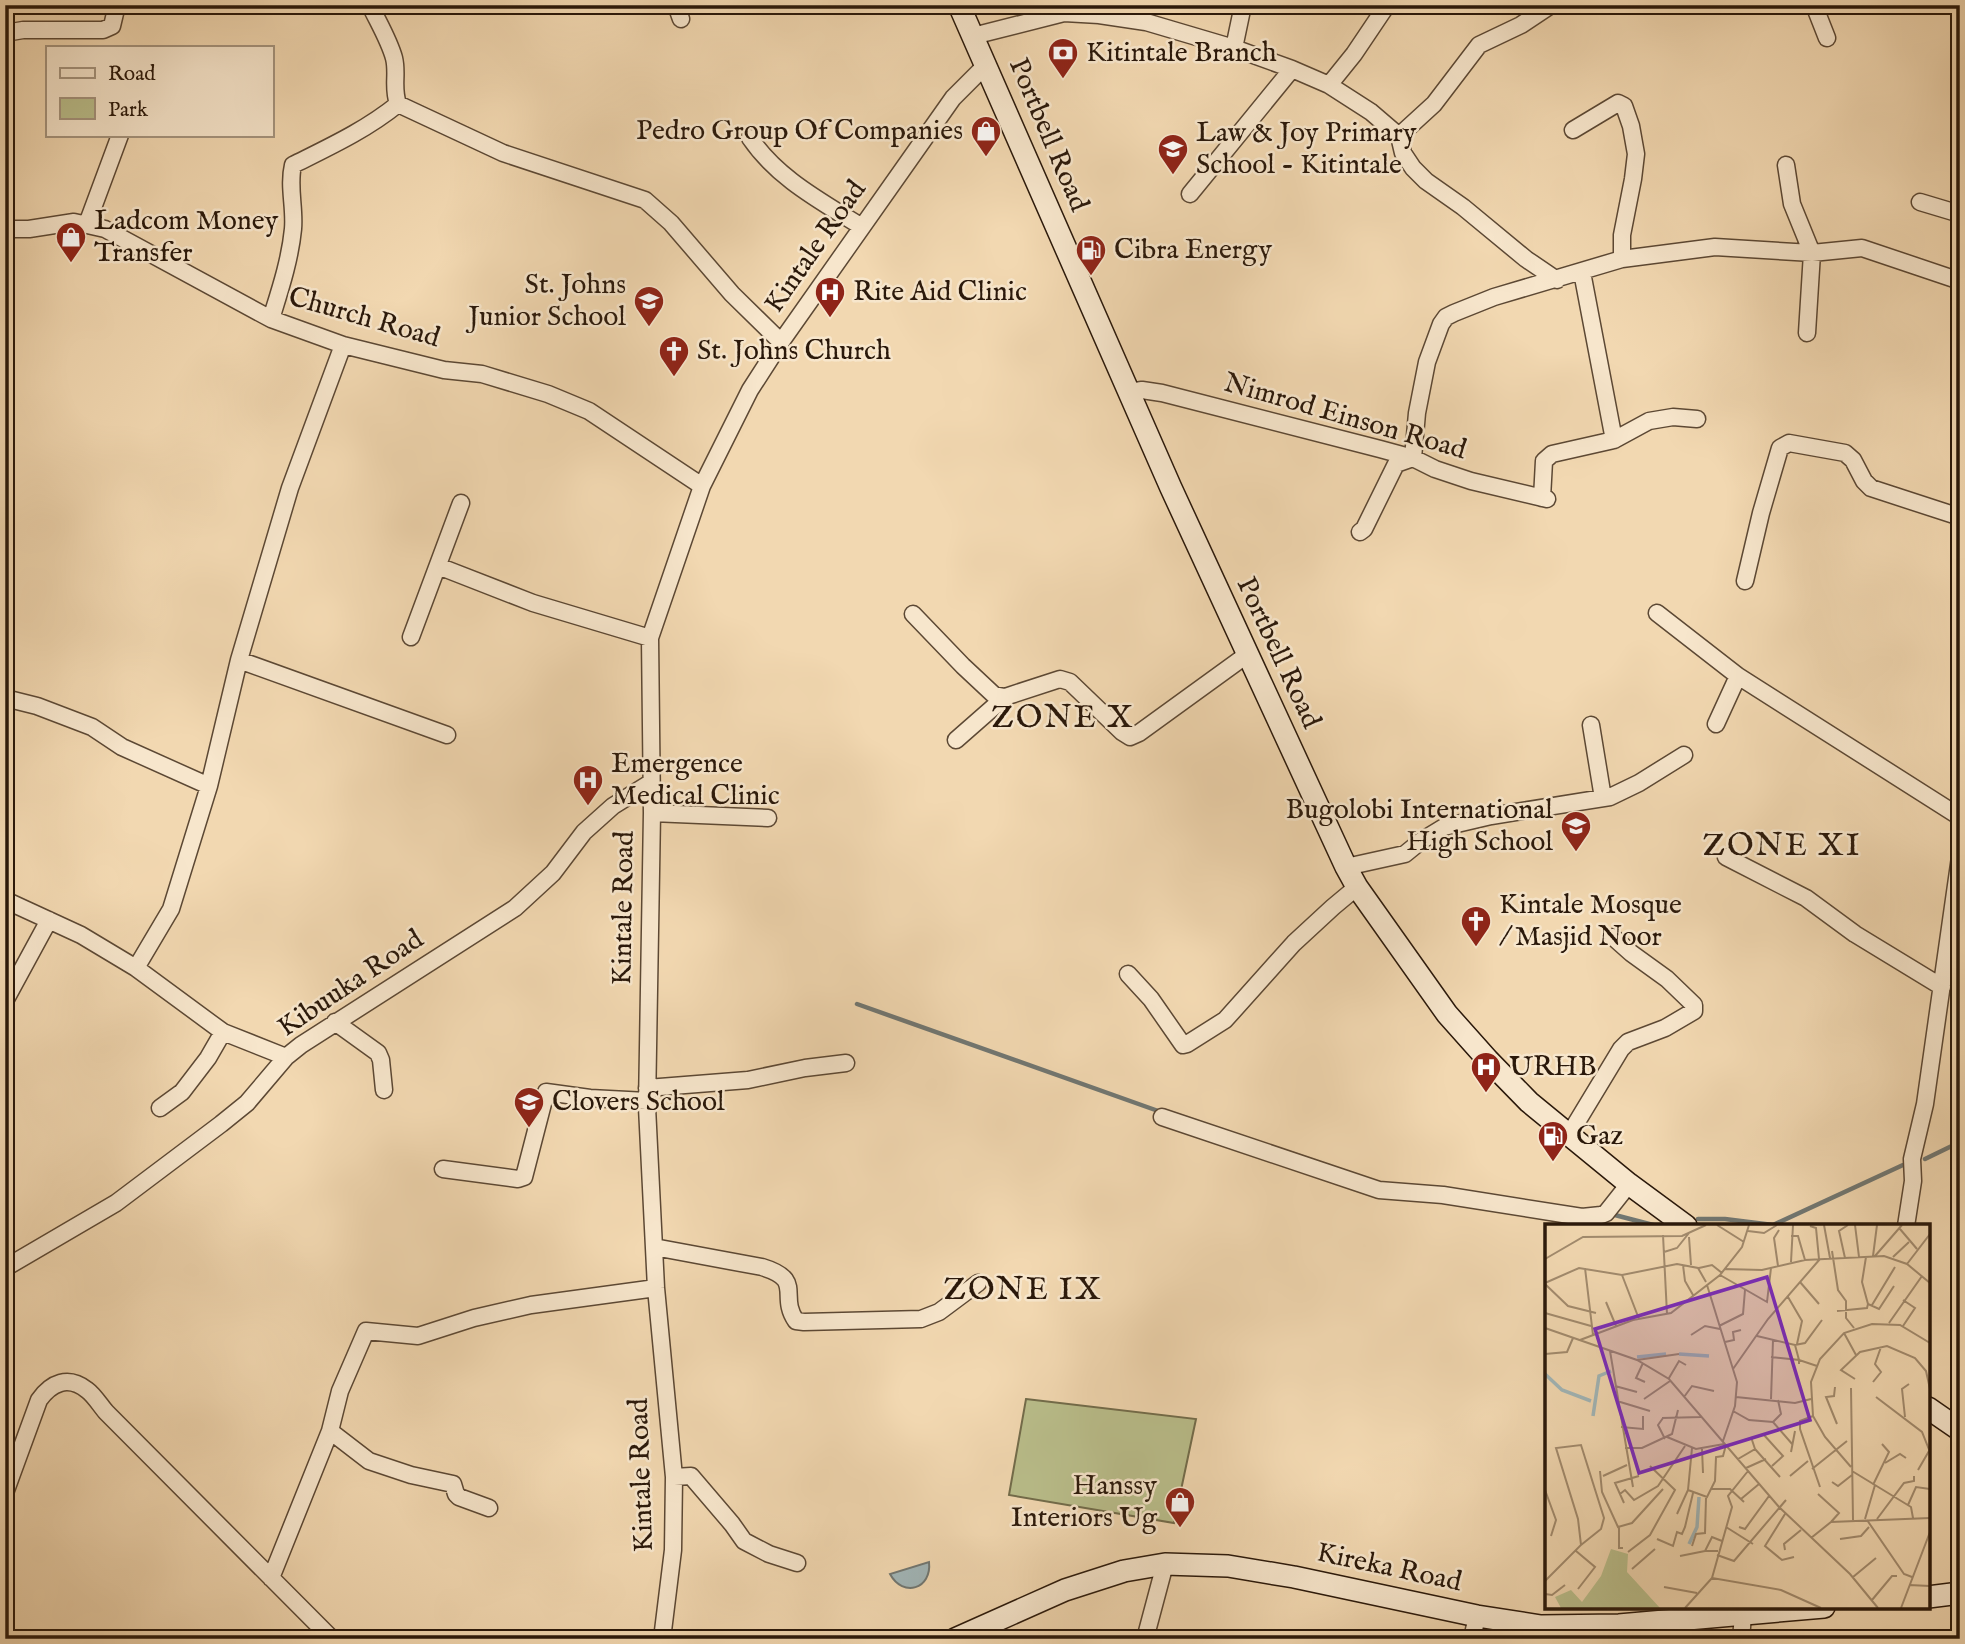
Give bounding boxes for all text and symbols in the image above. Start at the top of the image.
bank icon: Kitintale Branch [1046,36,1080,80]
place label: Kitintale Branch [1086,36,1277,71]
legend [46,46,273,136]
street label: Portbell Road [1000,53,1096,217]
text: Road [108,61,156,88]
text: Park [108,97,149,124]
place label: Pedro Group Of Companies [636,114,963,149]
shop icon: Pedro Group Of Companies [969,114,1003,158]
place label: Law & Joy Primary School - Kitintale [1196,116,1417,183]
school or university icon: Law & Joy Primary School - Kitintale [1156,132,1190,176]
street label: Kintale Road [757,174,875,320]
place label: Ladcom Money Transfer [94,204,279,271]
shop icon: Ladcom Money Transfer [54,220,88,264]
fuel station icon: Cibra Energy [1074,233,1108,277]
place label: Cibra Energy [1114,233,1272,268]
place label: St. Johns Junior School [465,268,626,335]
hospital icon: Rite Aid Clinic [813,275,847,319]
place label: Rite Aid Clinic [853,275,1027,310]
street label: Church Road [284,280,444,356]
school or university icon: St. Johns Junior School [632,284,666,328]
church icon: St. Johns Church [657,334,691,378]
place label: St. Johns Church [697,334,891,369]
street label: Nimrod Einson Road [1220,366,1470,468]
street label: Portbell Road [1228,572,1328,734]
district label: ZONE X [991,698,1135,739]
place label: Emergence Medical Clinic [611,747,780,814]
hospital icon: Emergence Medical Clinic [571,763,605,807]
place label: Bugolobi International High School [1286,793,1553,860]
school or university icon: Bugolobi International High School [1559,809,1593,853]
district label: ZONE XI [1702,826,1862,867]
street label: Kintale Road [605,831,643,985]
place label: Kintale Mosque / Masjid Noor [1499,888,1682,955]
church icon: Kintale Mosque / Masjid Noor [1459,904,1493,948]
street label: Kibuuka Road [272,922,430,1045]
hospital icon: URHB [1469,1050,1503,1094]
place label: URHB [1509,1050,1596,1085]
school or university icon: Clovers School [512,1085,546,1129]
place label: Clovers School [552,1085,725,1120]
fuel station icon: Gaz [1536,1119,1570,1163]
place label: Gaz [1576,1119,1623,1154]
inset map [1545,1224,1930,1609]
district label: ZONE IX [943,1270,1103,1311]
street label: Kintale Road [622,1397,662,1553]
place label: Hanssy Interiors Ug [1011,1469,1158,1536]
shop icon: Hanssy Interiors Ug [1163,1485,1197,1529]
street label: Kireka Road [1313,1536,1465,1600]

